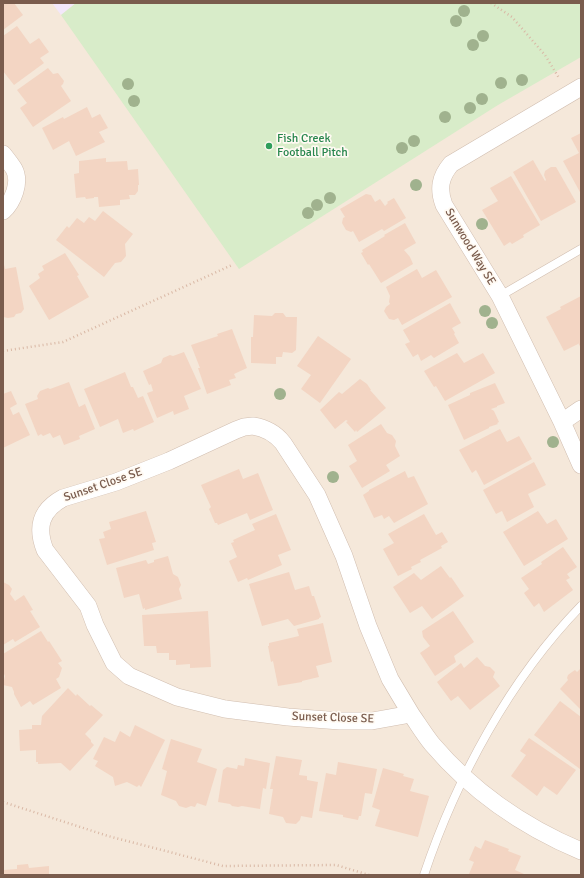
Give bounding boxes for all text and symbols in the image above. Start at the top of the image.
place label: Fish Creek Football Pitch [277,132,348,160]
marker: Fish Creek Football Pitch [264,141,274,151]
street label: Sunwood Way SE [441,206,499,288]
street label: Sunset Close SE [62,465,144,505]
street label: Sunset Close SE [292,709,374,727]

